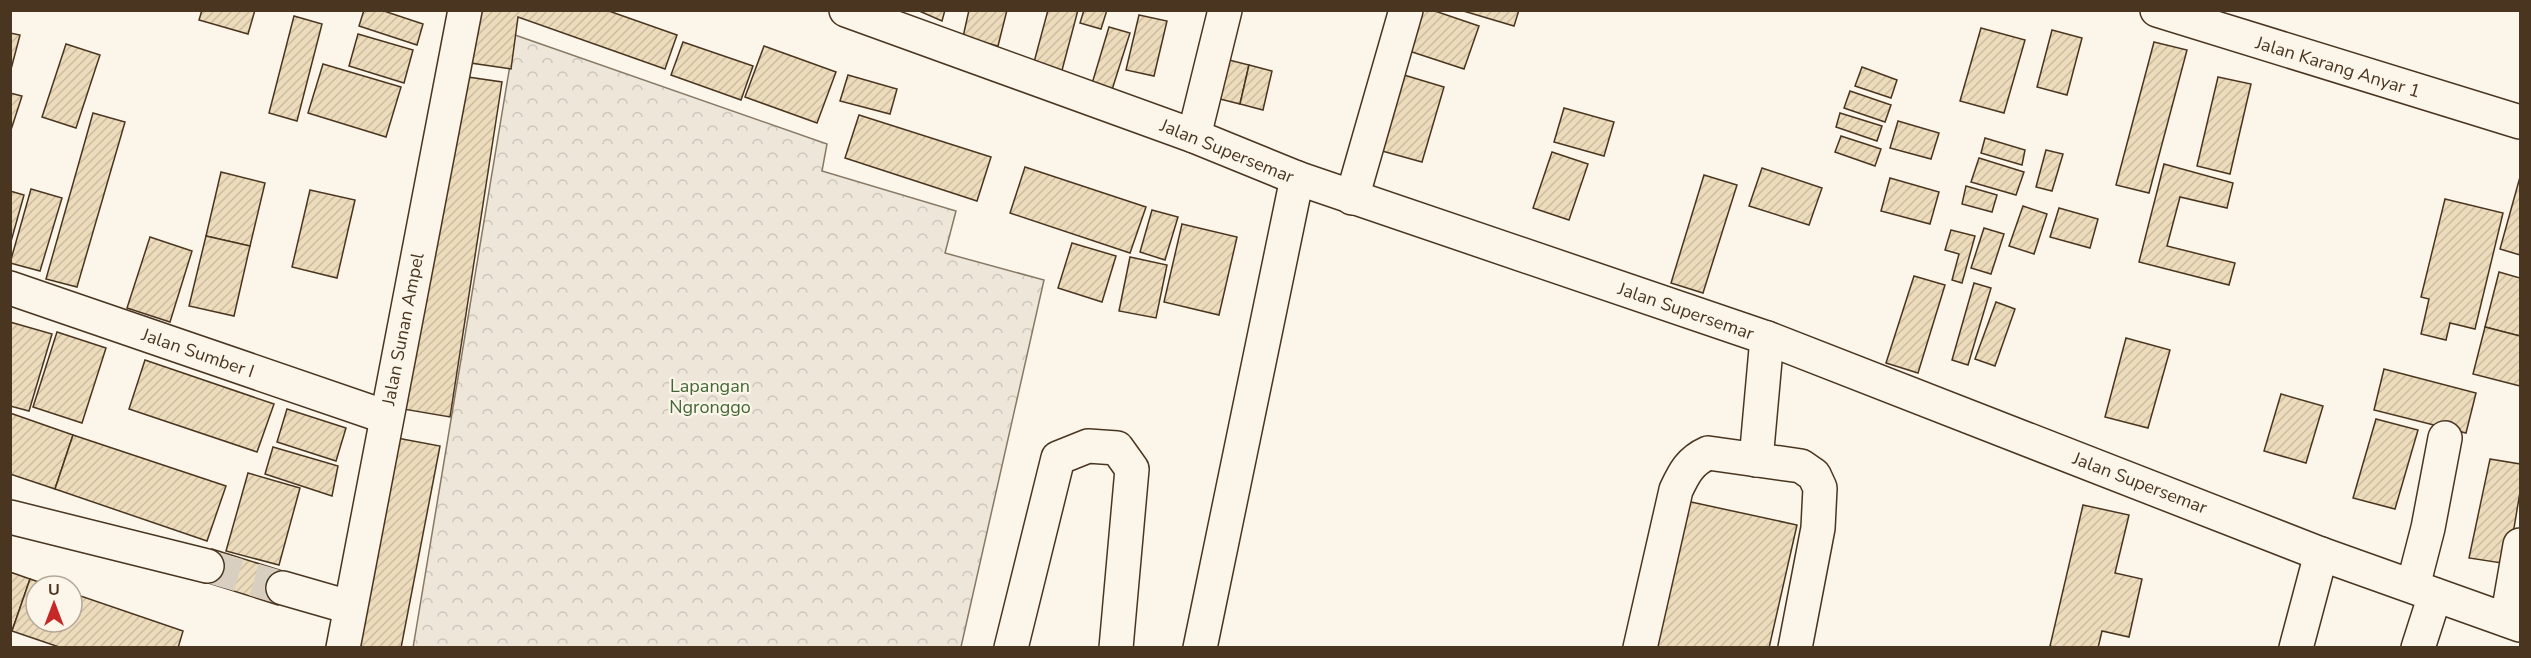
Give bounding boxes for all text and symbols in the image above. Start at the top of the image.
street label: Jalan Karang Anyar 1 [2252,30,2423,103]
street label: Jalan Supersemar [1156,113,1298,189]
street label: Jalan Sunan Ampel [376,250,430,408]
street label: Jalan Supersemar [1614,276,1758,346]
street label: Jalan Sumber I [138,322,257,383]
park label: Lapangan Ngronggo [669,374,751,419]
street label: Jalan Supersemar [2068,446,2211,520]
north arrow [24,574,84,634]
text: U [48,579,60,601]

